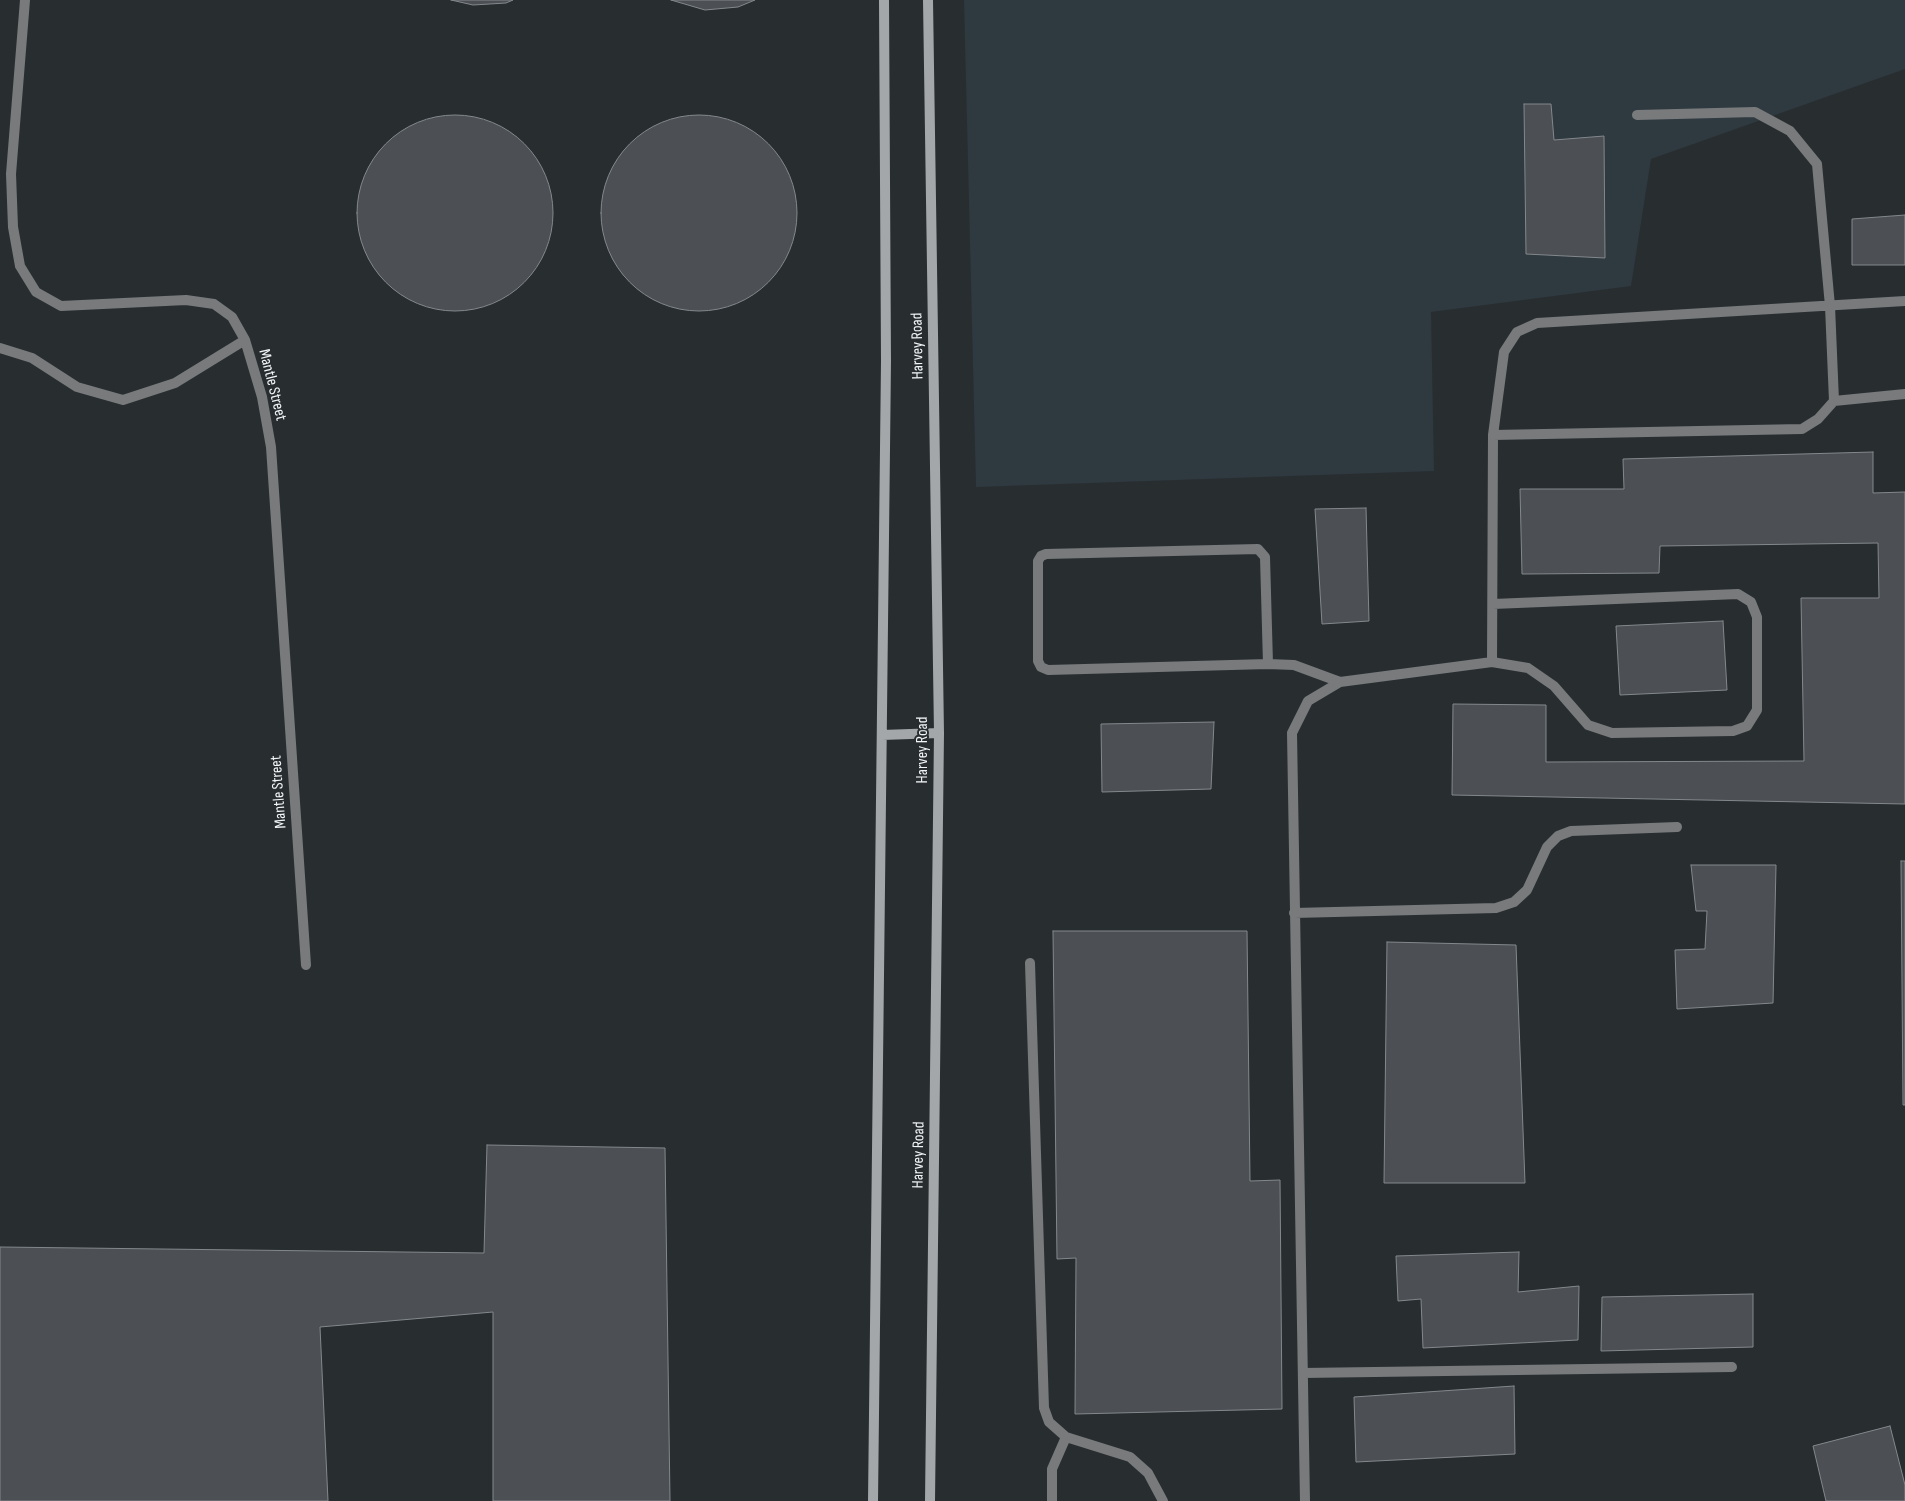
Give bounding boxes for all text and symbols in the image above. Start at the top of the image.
street label: Harvey Road [908,312,928,380]
street label: Mantle Street [254,347,290,423]
street label: Harvey Road [913,717,933,783]
street label: Mantle Street [267,755,291,829]
street label: Harvey Road [909,1121,929,1189]

